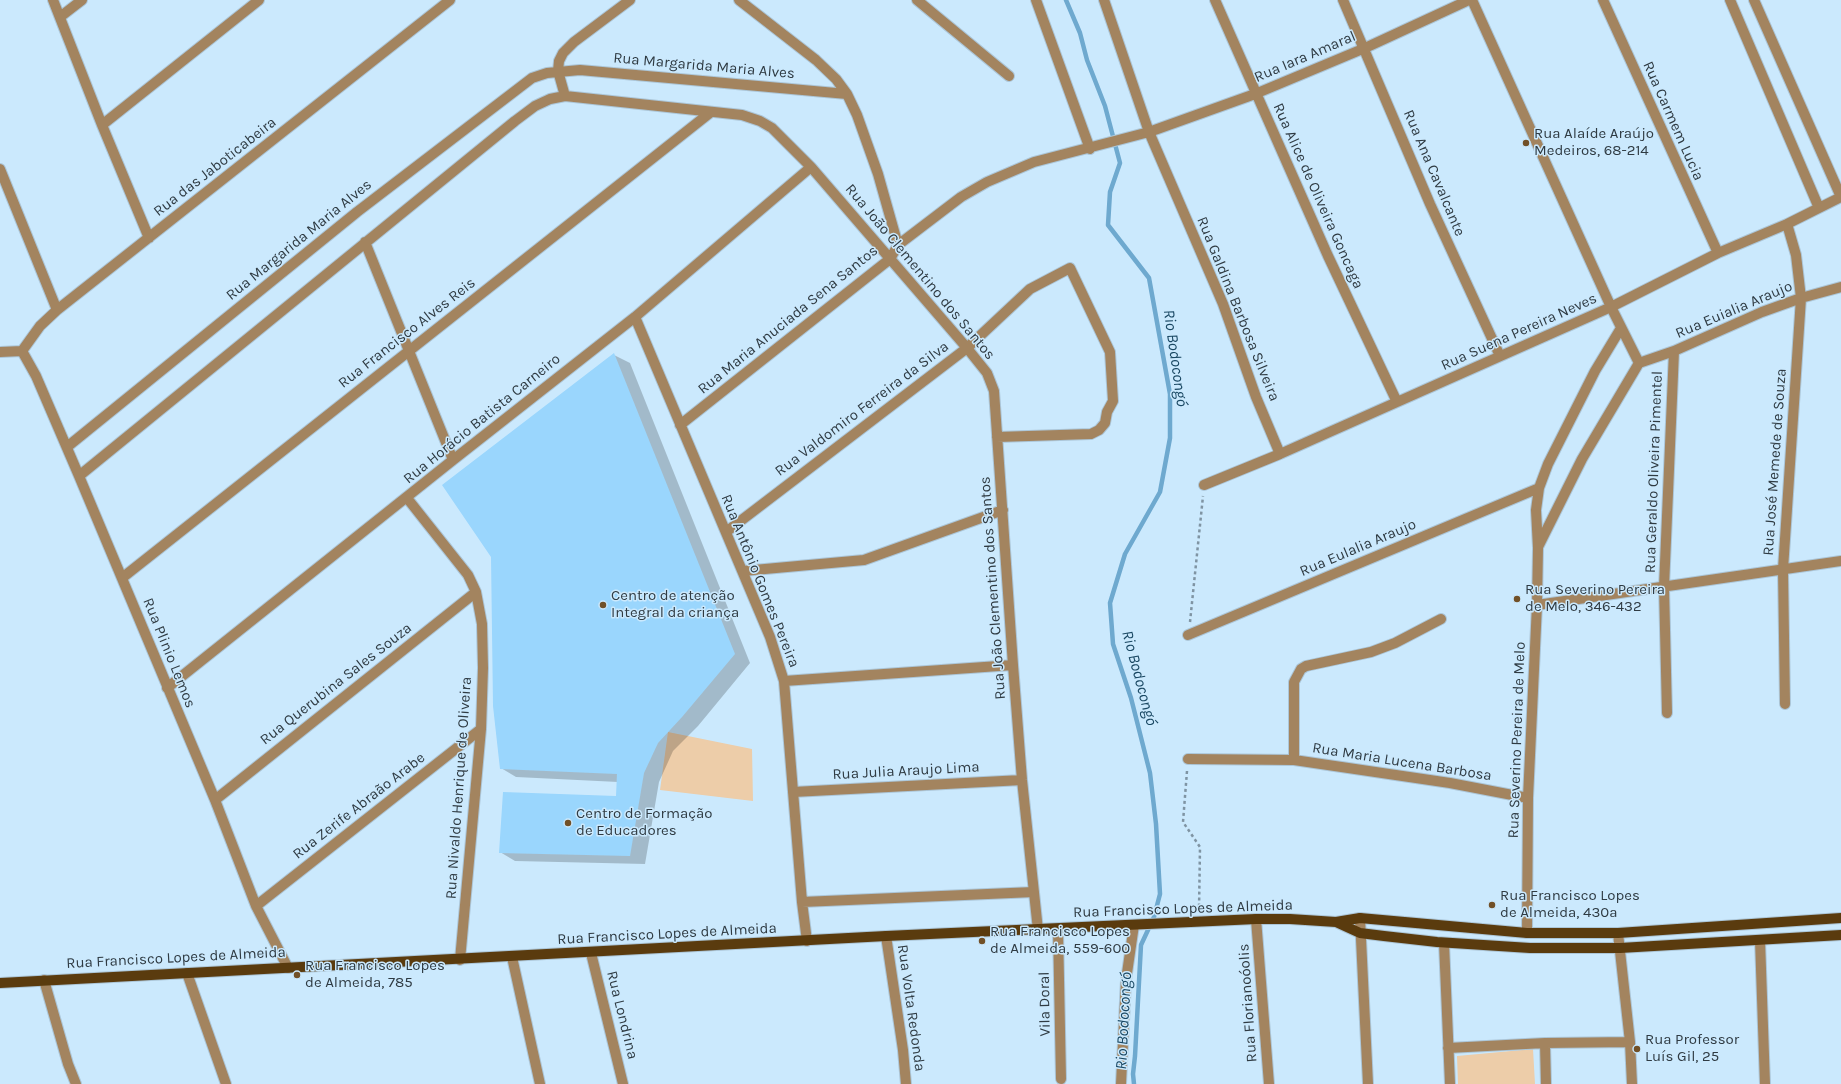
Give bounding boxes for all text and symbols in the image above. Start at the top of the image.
street label: Rua Iara Amaral [1252,28,1358,86]
street label: Rua Margarida Maria Alves [612,49,796,83]
street label: Rua Carmem Lucia [1639,58,1707,184]
street label: Rua Alice de Oliveira Goncaga [1269,100,1367,292]
street label: Rua Ana Cavalcante [1399,107,1469,239]
street label: Rua das Jaboticabeira [150,113,280,221]
place label: Rua Alaíde Araújo Medeiros, 68-214 [1534,125,1654,160]
marker: Rua Alaíde Araújo Medeiros, 68-214 [1521,138,1531,148]
street label: Rua Margarida Maria Alves [223,176,375,304]
street label: Rua João Clementino dos Santos [841,180,999,364]
street label: Rua Galdina Barbosa Silveira [1193,214,1283,404]
street label: Rua Maria Anuciada Sena Santos [694,242,882,398]
street label: Rua Francisco Alves Reis [335,274,479,392]
street label: Rua Euialia Araujo [1673,277,1795,343]
street label: Rua Suena Pereira Neves [1438,289,1600,375]
water label: Rio Bodocongó [1159,308,1191,408]
street label: Rua Valdomiro Ferreira da Silva [772,338,952,480]
street label: Rua Horácio Batista Carneiro [400,350,564,488]
street label: Rua José Memede de Souza [1759,368,1791,556]
street label: Rua Geraldo Oliveira Pimentel [1641,371,1667,573]
street label: Rua João Clementino dos Santos [976,476,1010,700]
street label: Rua Antônio Gomes Pereira [717,492,803,670]
street label: Rua Eulalia Araujo [1297,515,1419,581]
place label: Rua Severino Pereira de Melo, 346-432 [1525,581,1665,616]
place label: Centro de atenção Integral da criança [611,587,739,622]
marker: Rua Severino Pereira de Melo, 346-432 [1512,594,1522,604]
street label: Rua Plinio Lemos [139,595,199,711]
marker: Centro de atenção Integral da criança [598,600,608,610]
street label: Rua Querubina Sales Souza [256,619,416,749]
water label: Rio Bodocongó [1117,628,1161,728]
street label: Rua Severino Pereira de Melo [1505,641,1529,839]
street label: Rua Nivaldo Henrique de Oliveira [442,676,476,900]
street label: Rua Maria Lucena Barbosa [1311,739,1493,785]
street label: Rua Zerife Abraão Arabe [289,749,429,863]
street label: Rua Julia Araujo Lima [832,758,980,784]
place label: Centro de Formação de Educadores [576,805,712,840]
marker: Centro de Formação de Educadores [563,818,573,828]
place label: Rua Francisco Lopes de Almeida, 430a [1500,887,1640,922]
street label: Rua Francisco Lopes de Almeida [1073,896,1293,922]
marker: Rua Francisco Lopes de Almeida, 430a [1487,900,1497,910]
street label: Rua Francisco Lopes de Almeida [557,919,777,949]
place label: Rua Francisco Lopes de Almeida, 559-600 [990,923,1130,958]
marker: Rua Francisco Lopes de Almeida, 559-600 [977,936,987,946]
street label: Rua Francisco Lopes de Almeida [66,943,286,973]
street label: Rua Volta Redonda [893,943,929,1073]
street label: Rua Florianoóolis [1235,943,1261,1063]
place label: Rua Francisco Lopes de Almeida, 785 [305,957,445,992]
street label: Rua Londrina [602,969,642,1061]
marker: Rua Francisco Lopes de Almeida, 785 [292,970,302,980]
street label: Vila Doral [1035,971,1055,1037]
water label: Rio Bodocongó [1112,972,1136,1070]
place label: Rua Professor Luís Gil, 25 [1645,1031,1739,1066]
marker: Rua Professor Luís Gil, 25 [1632,1044,1642,1054]

